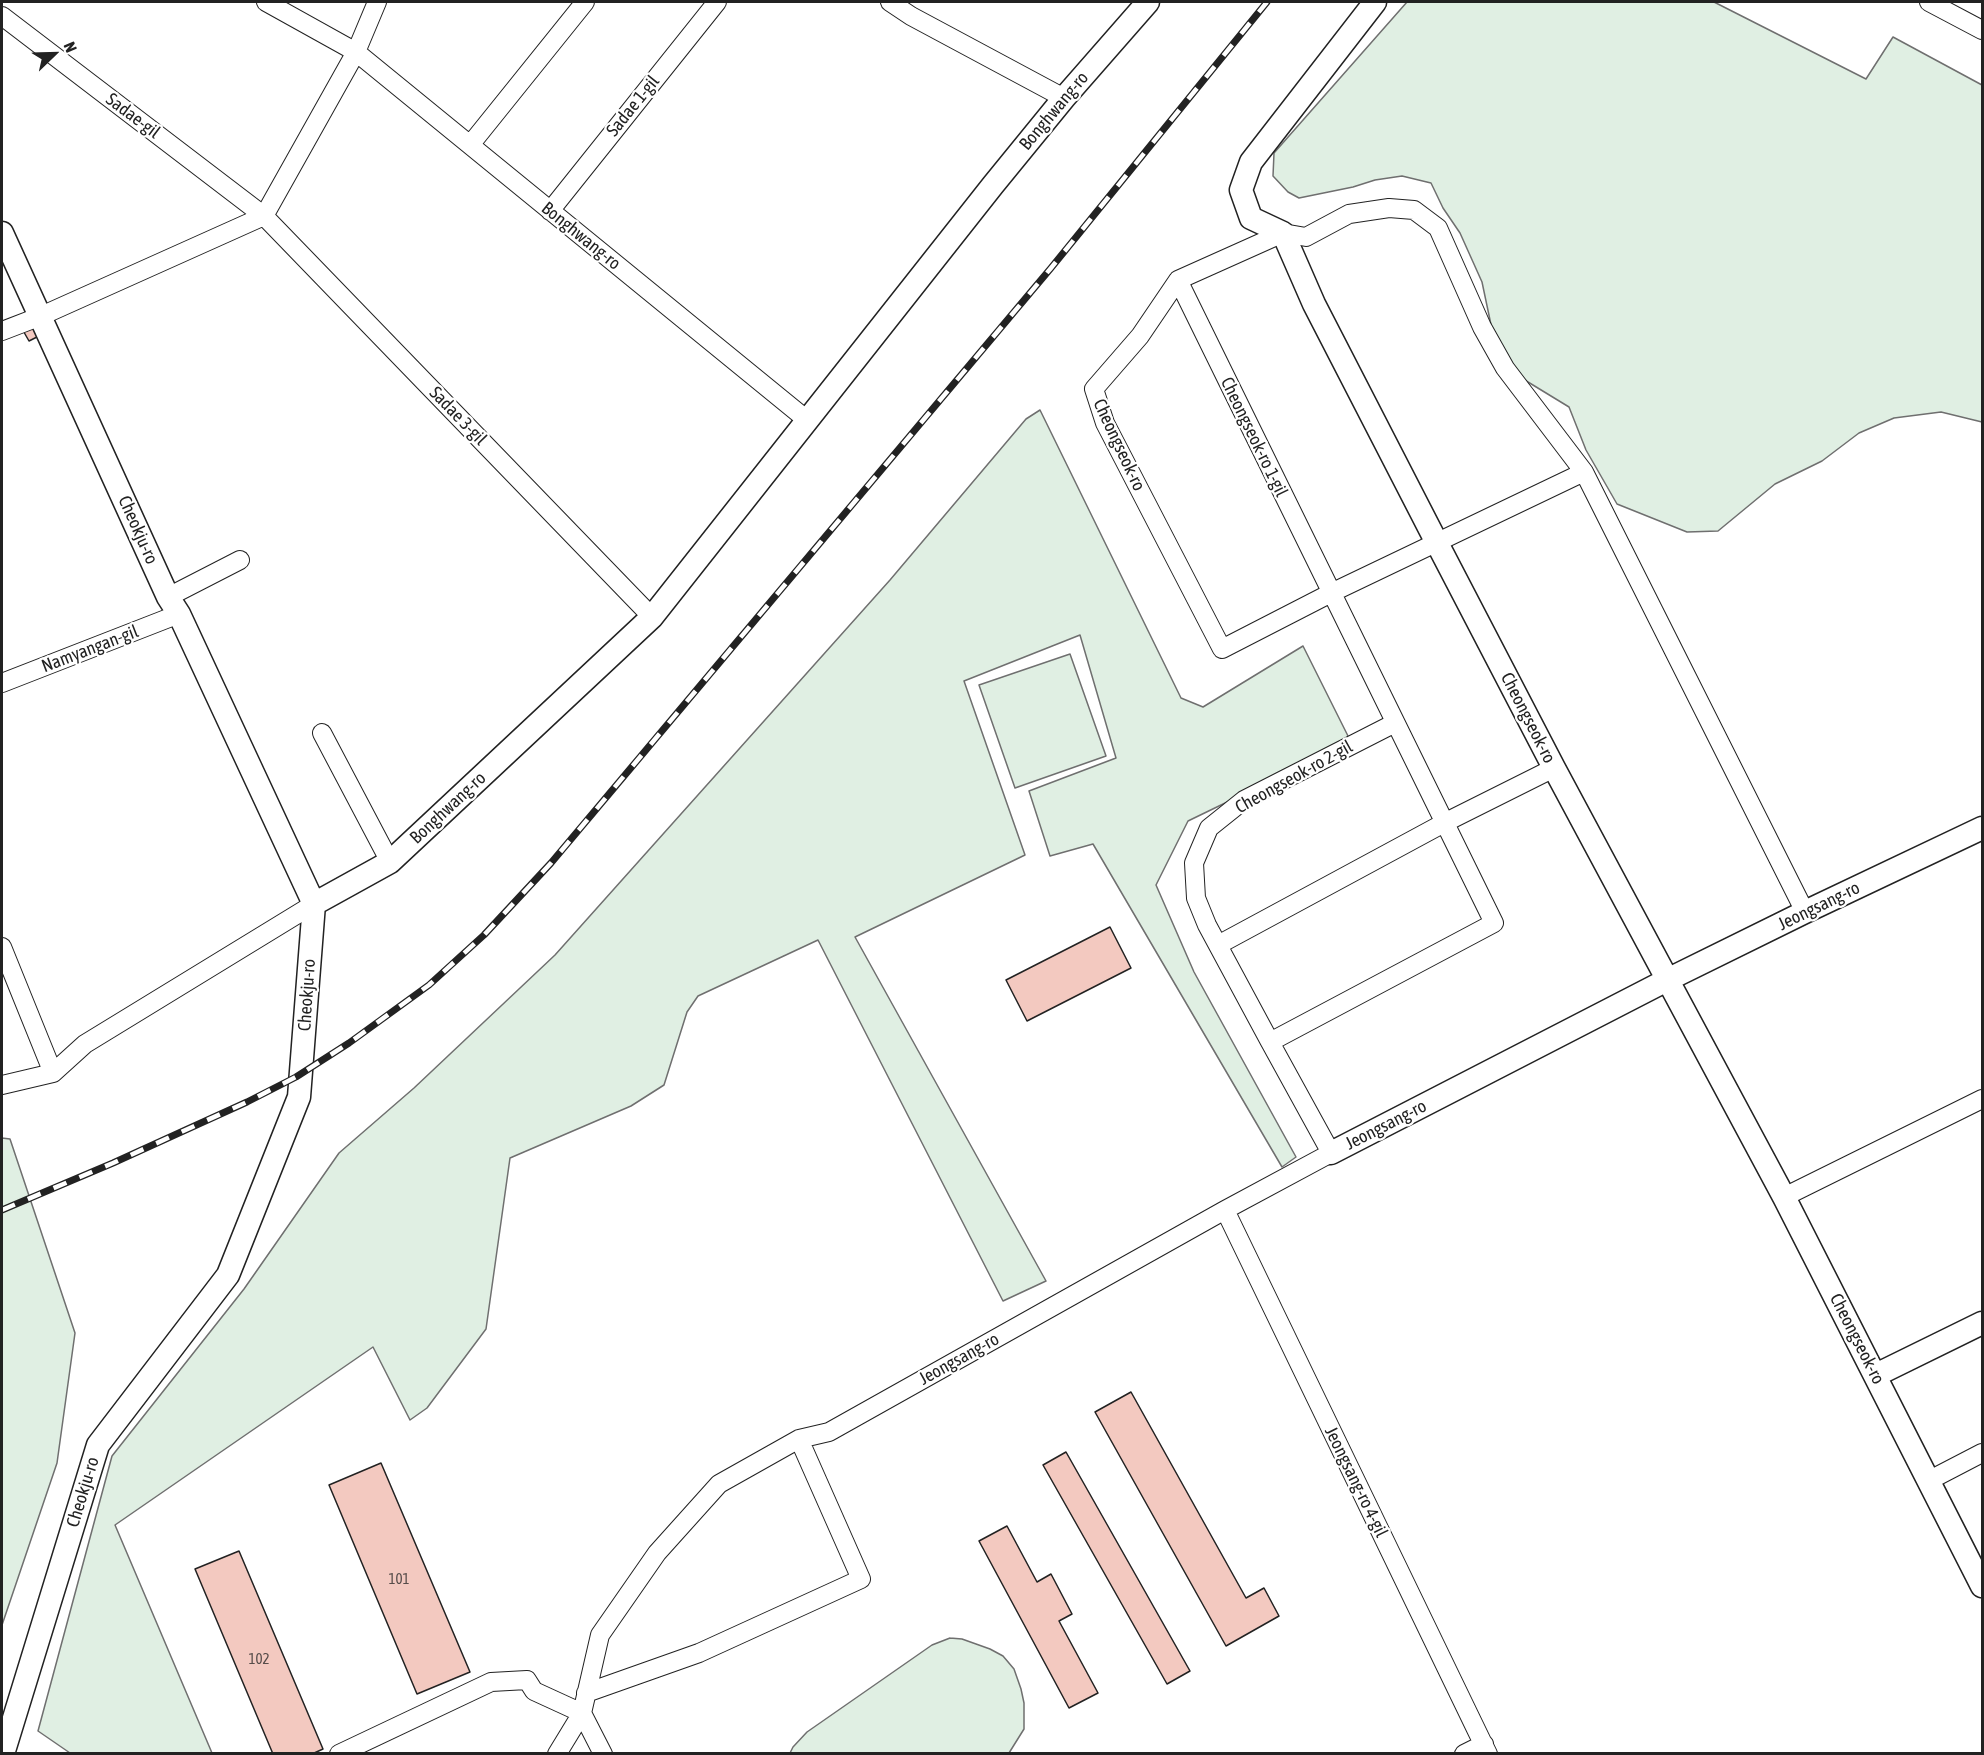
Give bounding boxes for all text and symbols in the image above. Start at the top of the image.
north arrow [24,24,84,84]
text: N [60,39,81,55]
street label: Bonghwang-ro [1015,67,1093,155]
street label: Sadae 1-gil [602,71,664,141]
street label: Sadae-gil [102,89,164,143]
street label: Bonghwang-ro [537,197,625,275]
street label: Cheongseok-ro 1-gil [1216,374,1292,500]
street label: Sadae 3-gil [425,382,491,450]
street label: Cheongseok-ro [1088,396,1150,494]
street label: Cheokju-ro [113,493,163,567]
street label: Namyangan-gil [39,621,141,677]
street label: Cheongseok-ro [1496,669,1560,767]
street label: Cheongseok-ro 2-gil [1231,736,1357,818]
street label: Bonghwang-ro [406,767,490,849]
street label: Jeongsang-ro [1775,877,1863,935]
street label: Cheokju-ro [294,958,320,1032]
street label: Jeongsang-ro [1342,1095,1430,1155]
street label: Cheongseok-ro [1825,1290,1889,1388]
street label: Jeongsang-ro [915,1328,1003,1390]
street label: Jeongsang-ro 4-gil [1320,1423,1392,1541]
street label: Cheokju-ro [62,1454,104,1530]
house number: 101 [388,1570,410,1588]
house number: 102 [248,1650,270,1668]

